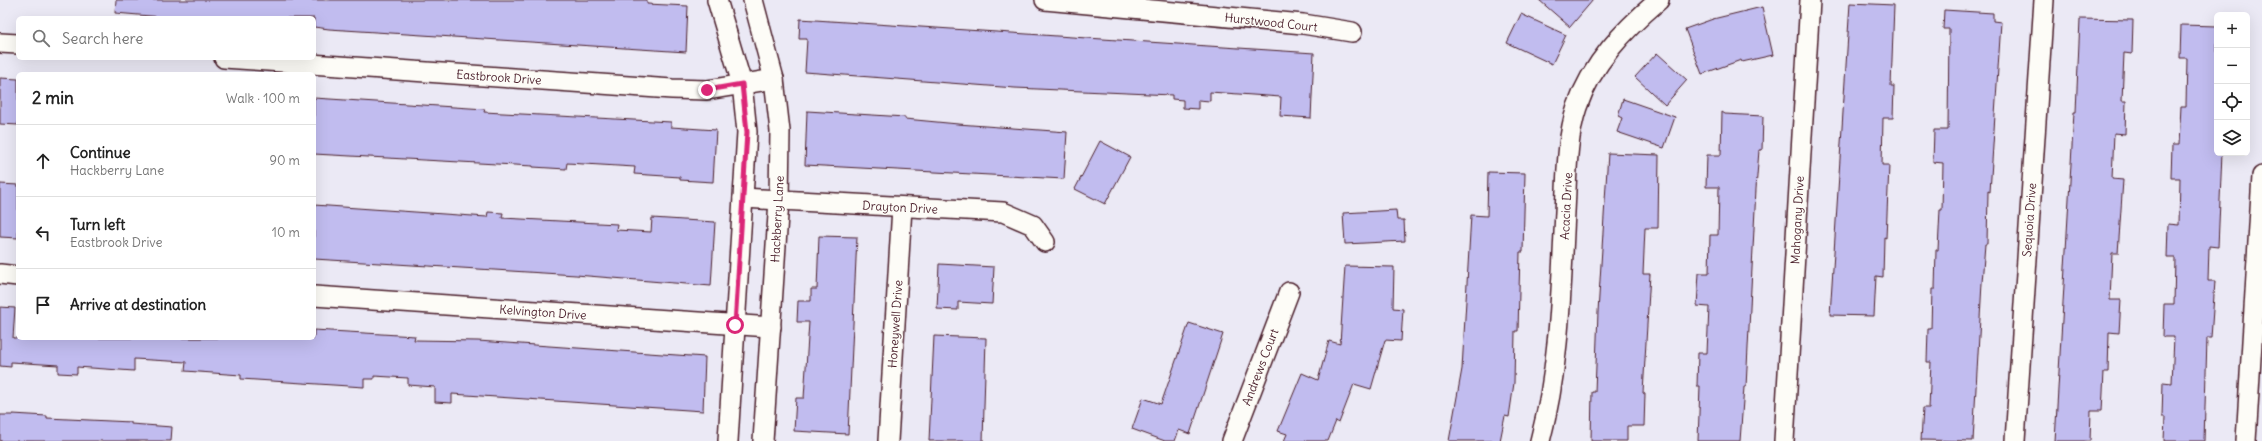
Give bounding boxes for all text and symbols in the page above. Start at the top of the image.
street label: Hurstwood Court [1224,10,1318,34]
map controls [2214,12,2250,156]
button: + [2214,12,2250,48]
search box [16,16,316,60]
icon: search [30,27,52,49]
text: Search here [62,29,143,48]
button: − [2214,48,2250,84]
street label: Eastbrook Drive [456,67,542,87]
route end [698,81,716,99]
button: locate [2214,84,2250,120]
text: 2 min [32,87,74,109]
text: Walk · 100 m [226,90,300,107]
button: layers [2214,120,2250,156]
text: Continue [70,143,131,162]
icon: ahead [32,150,54,172]
text: 90 m [269,152,300,169]
text: Hackberry Lane [70,162,164,179]
street label: Acacia Drive [1557,172,1575,240]
street label: Hackberry Lane [767,175,787,263]
street label: Mahogany Drive [1787,175,1807,265]
street label: Sequoia Drive [2019,182,2039,258]
street label: Drayton Drive [862,198,938,216]
text: Turn left [70,215,125,234]
icon: left [32,222,54,244]
text: 10 m [272,224,300,241]
text: Eastbrook Drive [70,234,163,251]
street label: Honeywell Drive [884,280,906,368]
icon: arrive [32,294,54,316]
text: Arrive at destination [70,295,206,314]
street label: Kelvington Drive [499,301,587,323]
route start [726,316,744,334]
street label: Andrews Court [1238,327,1282,407]

